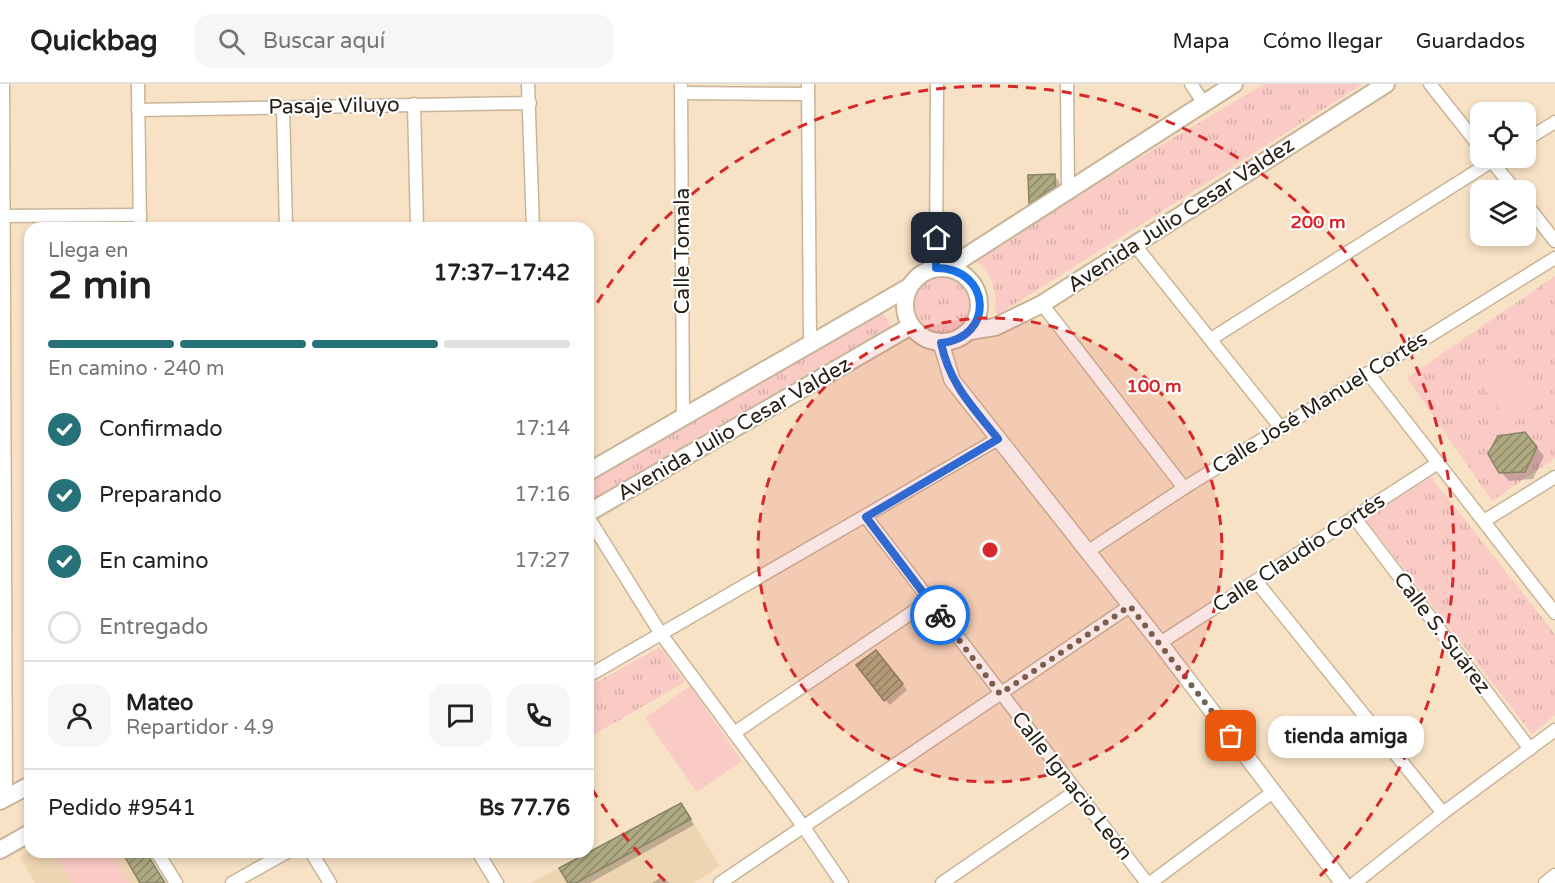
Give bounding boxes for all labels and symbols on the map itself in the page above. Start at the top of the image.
street label: Pasaje Viluyo [268,92,400,120]
street label: Avenida Julio Cesar Valdez [1063,132,1299,298]
street label: Calle Tomala [670,188,695,314]
text: 200 m [1290,211,1346,233]
pin [911,212,962,263]
street label: Calle José Manuel Cortés [1208,326,1432,480]
street label: Avenida Julio Cesar Valdez [613,352,855,506]
text: 100 m [1126,375,1182,397]
street label: Calle Claudio Cortés [1208,488,1390,618]
centre of rings [980,540,1000,560]
street label: Calle S. Suárez [1388,567,1496,699]
courier [910,585,970,645]
street label: Calle Ignacio León [1006,707,1138,865]
pin [1205,710,1256,761]
callout: tienda amiga [1267,715,1423,757]

